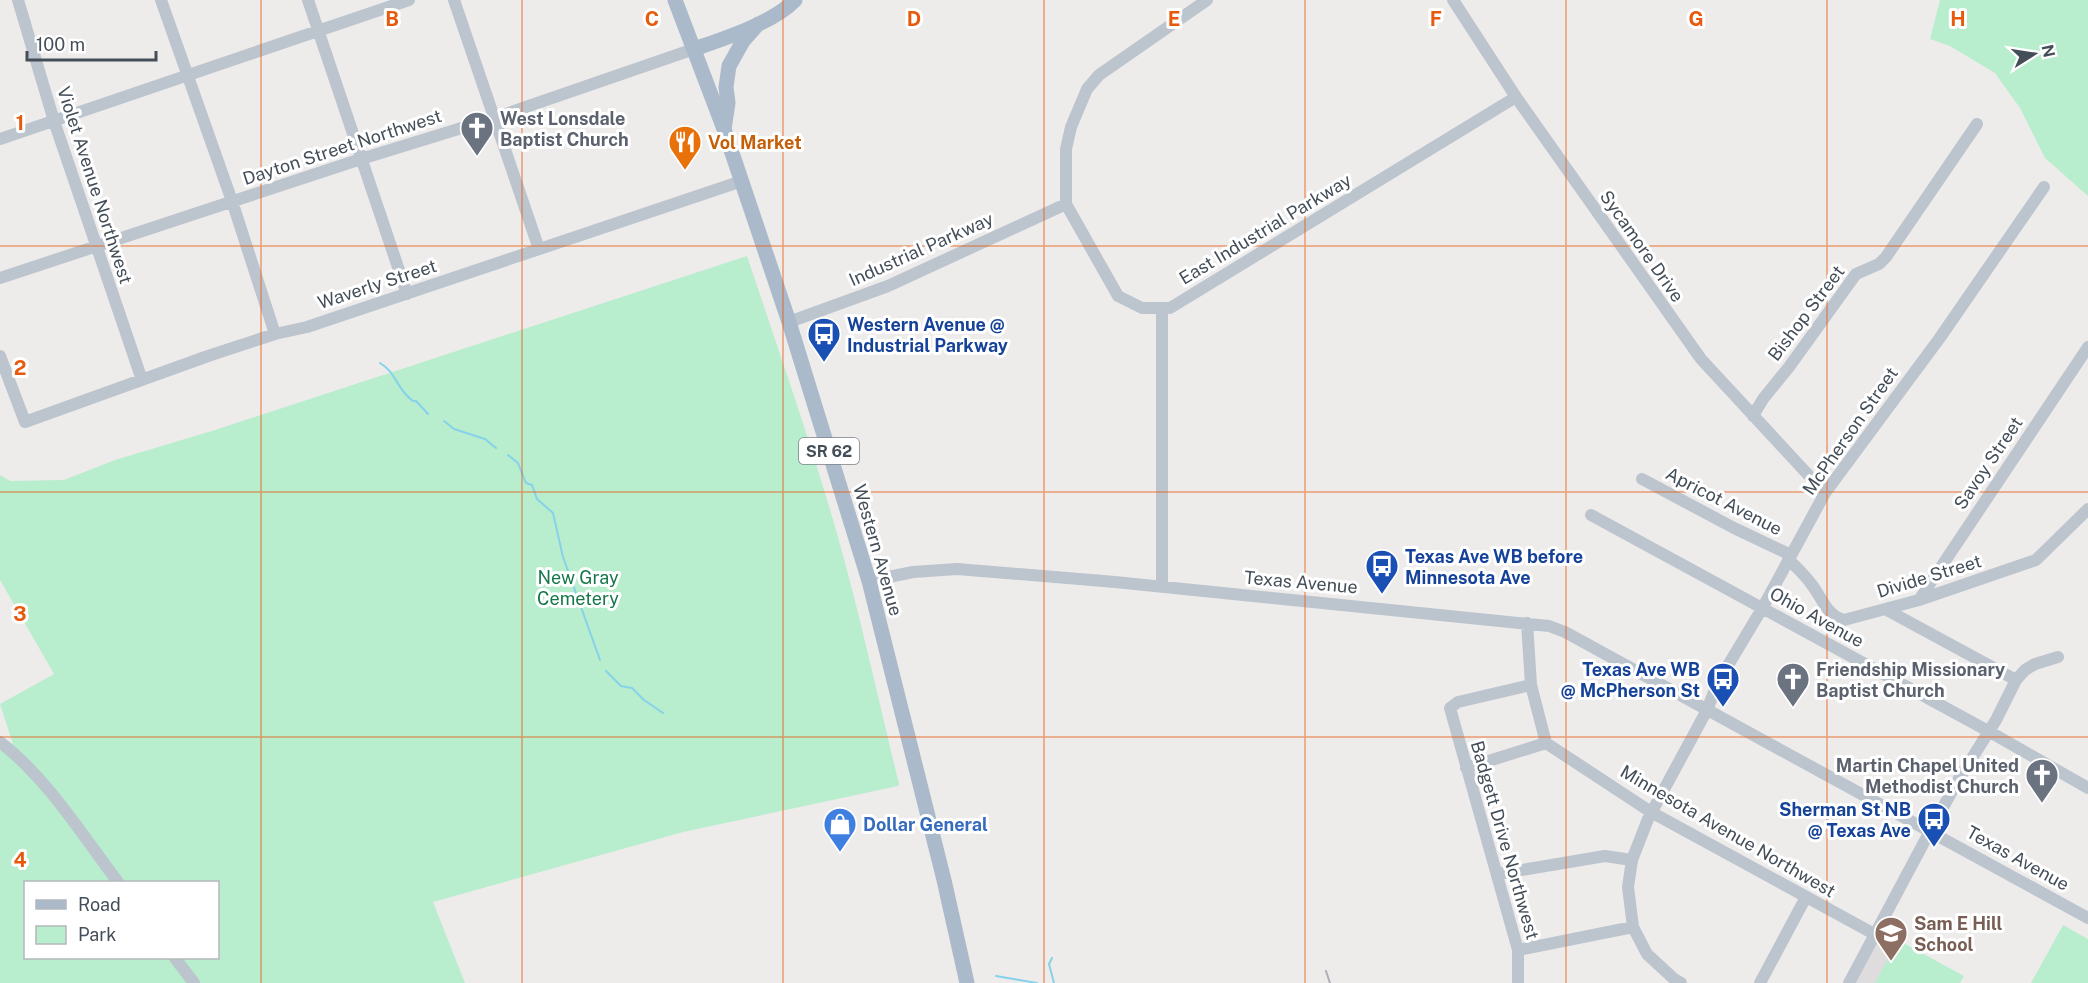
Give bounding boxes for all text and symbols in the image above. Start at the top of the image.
text: B [385,7,399,31]
text: C [645,7,659,31]
text: D [907,7,921,31]
text: E [1168,7,1180,31]
text: F [1430,7,1442,31]
text: G [1688,7,1704,31]
text: H [1950,7,1966,31]
scale bar [27,24,156,62]
north arrow [2004,24,2064,84]
text: 100 m [36,34,85,55]
text: N [2038,43,2059,59]
street label: Violet Avenue Northwest [53,84,137,286]
street label: Dayton Street Northwest [240,105,444,189]
place label: West Lonsdale Baptist Church [500,108,629,150]
church icon: West Lonsdale Baptist Church [459,110,495,157]
text: 1 [16,111,24,135]
restaurant icon: Vol Market [667,124,703,171]
place label: Vol Market [708,132,802,153]
street label: East Industrial Parkway [1175,169,1355,289]
street label: Sycamore Drive [1596,186,1688,306]
street label: Industrial Parkway [846,208,997,290]
street label: Waverly Street [315,255,439,313]
street label: Bishop Street [1763,261,1849,365]
place label: Western Avenue @ Industrial Parkway [847,314,1008,356]
bus stop icon: Western Avenue @ Industrial Parkway [806,316,842,363]
text: 2 [14,356,26,380]
street label: McPherson Street [1798,363,1902,499]
street label: Savoy Street [1949,413,2027,513]
road number: SR 62 [799,438,859,464]
street label: Apricot Avenue [1662,463,1786,539]
street label: Western Avenue [849,482,907,618]
place label: Texas Ave WB before Minnesota Ave [1405,546,1583,588]
bus stop icon: Texas Ave WB before Minnesota Ave [1364,548,1400,595]
street label: Divide Street [1874,550,1984,602]
park label: New Gray Cemetery [537,567,619,609]
street label: Texas Avenue [1243,567,1359,597]
street label: Ohio Avenue [1766,583,1868,651]
text: 3 [13,602,27,626]
place label: Texas Ave WB @ McPherson St [1561,659,1700,701]
place label: Friendship Missionary Baptist Church [1816,659,2005,701]
bus stop icon: Texas Ave WB @ McPherson St [1705,661,1741,708]
church icon: Friendship Missionary Baptist Church [1775,661,1811,708]
street label: Badgett Drive Northwest [1467,738,1543,942]
place label: Martin Chapel United Methodist Church [1836,755,2019,797]
church icon: Martin Chapel United Methodist Church [2024,757,2060,804]
street label: Minnesota Avenue Northwest [1617,761,1839,901]
place label: Sherman St NB @ Texas Ave [1779,799,1911,841]
bus stop icon: Sherman St NB @ Texas Ave [1916,801,1952,848]
shop icon: Dollar General [822,806,858,853]
place label: Dollar General [863,814,988,835]
street label: Texas Avenue [1963,821,2073,895]
text: 4 [13,848,27,872]
legend [24,881,219,959]
text: Road [78,894,121,915]
place label: Sam E Hill School [1914,913,2003,955]
school or university icon: Sam E Hill School [1873,915,1909,962]
text: Park [78,924,116,945]

